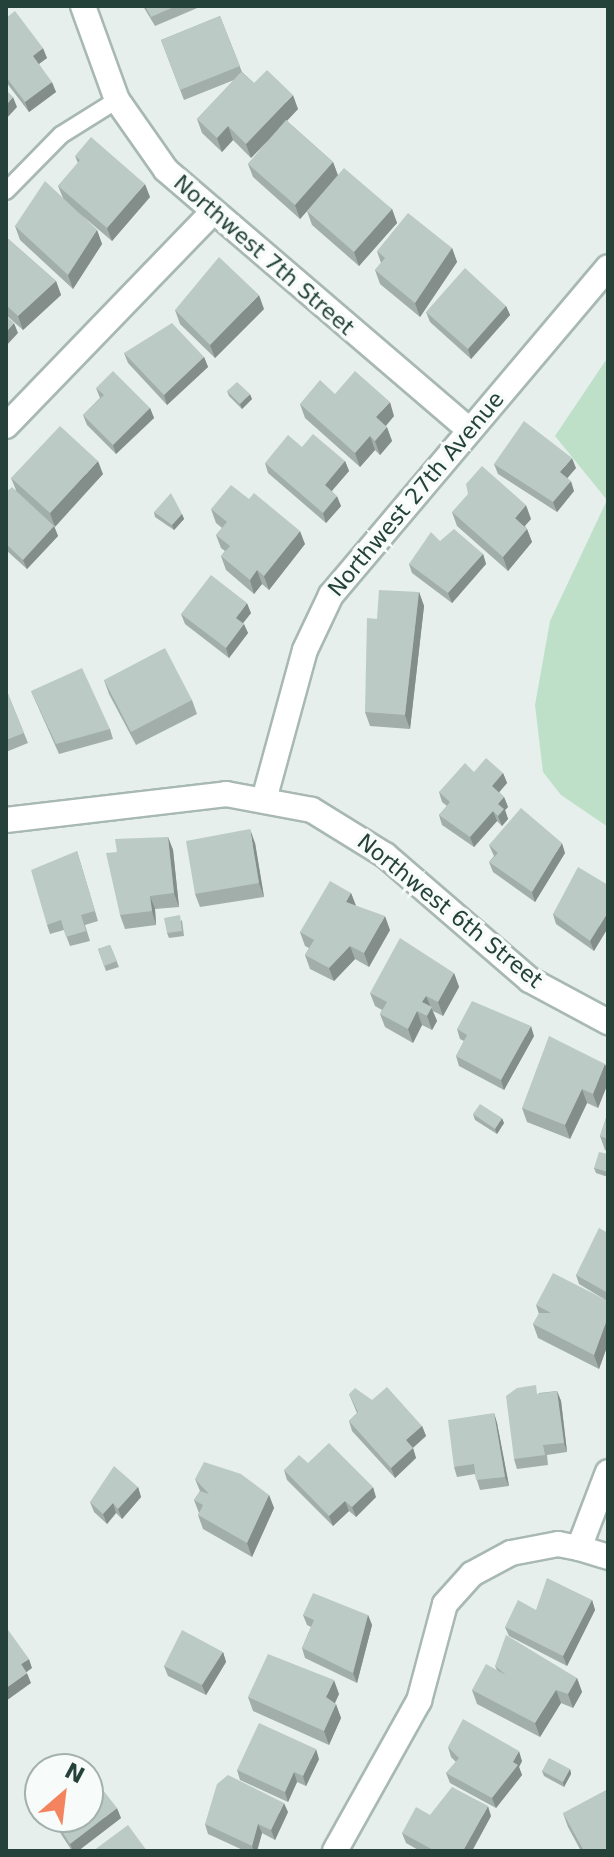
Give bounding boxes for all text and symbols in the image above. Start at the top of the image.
street label: Northwest 7th Street [168,169,360,341]
street label: Northwest 27th Avenue [323,386,509,602]
street label: Northwest 6th Street [352,828,548,994]
north arrow [24,1753,104,1833]
text: N [61,1758,89,1788]

